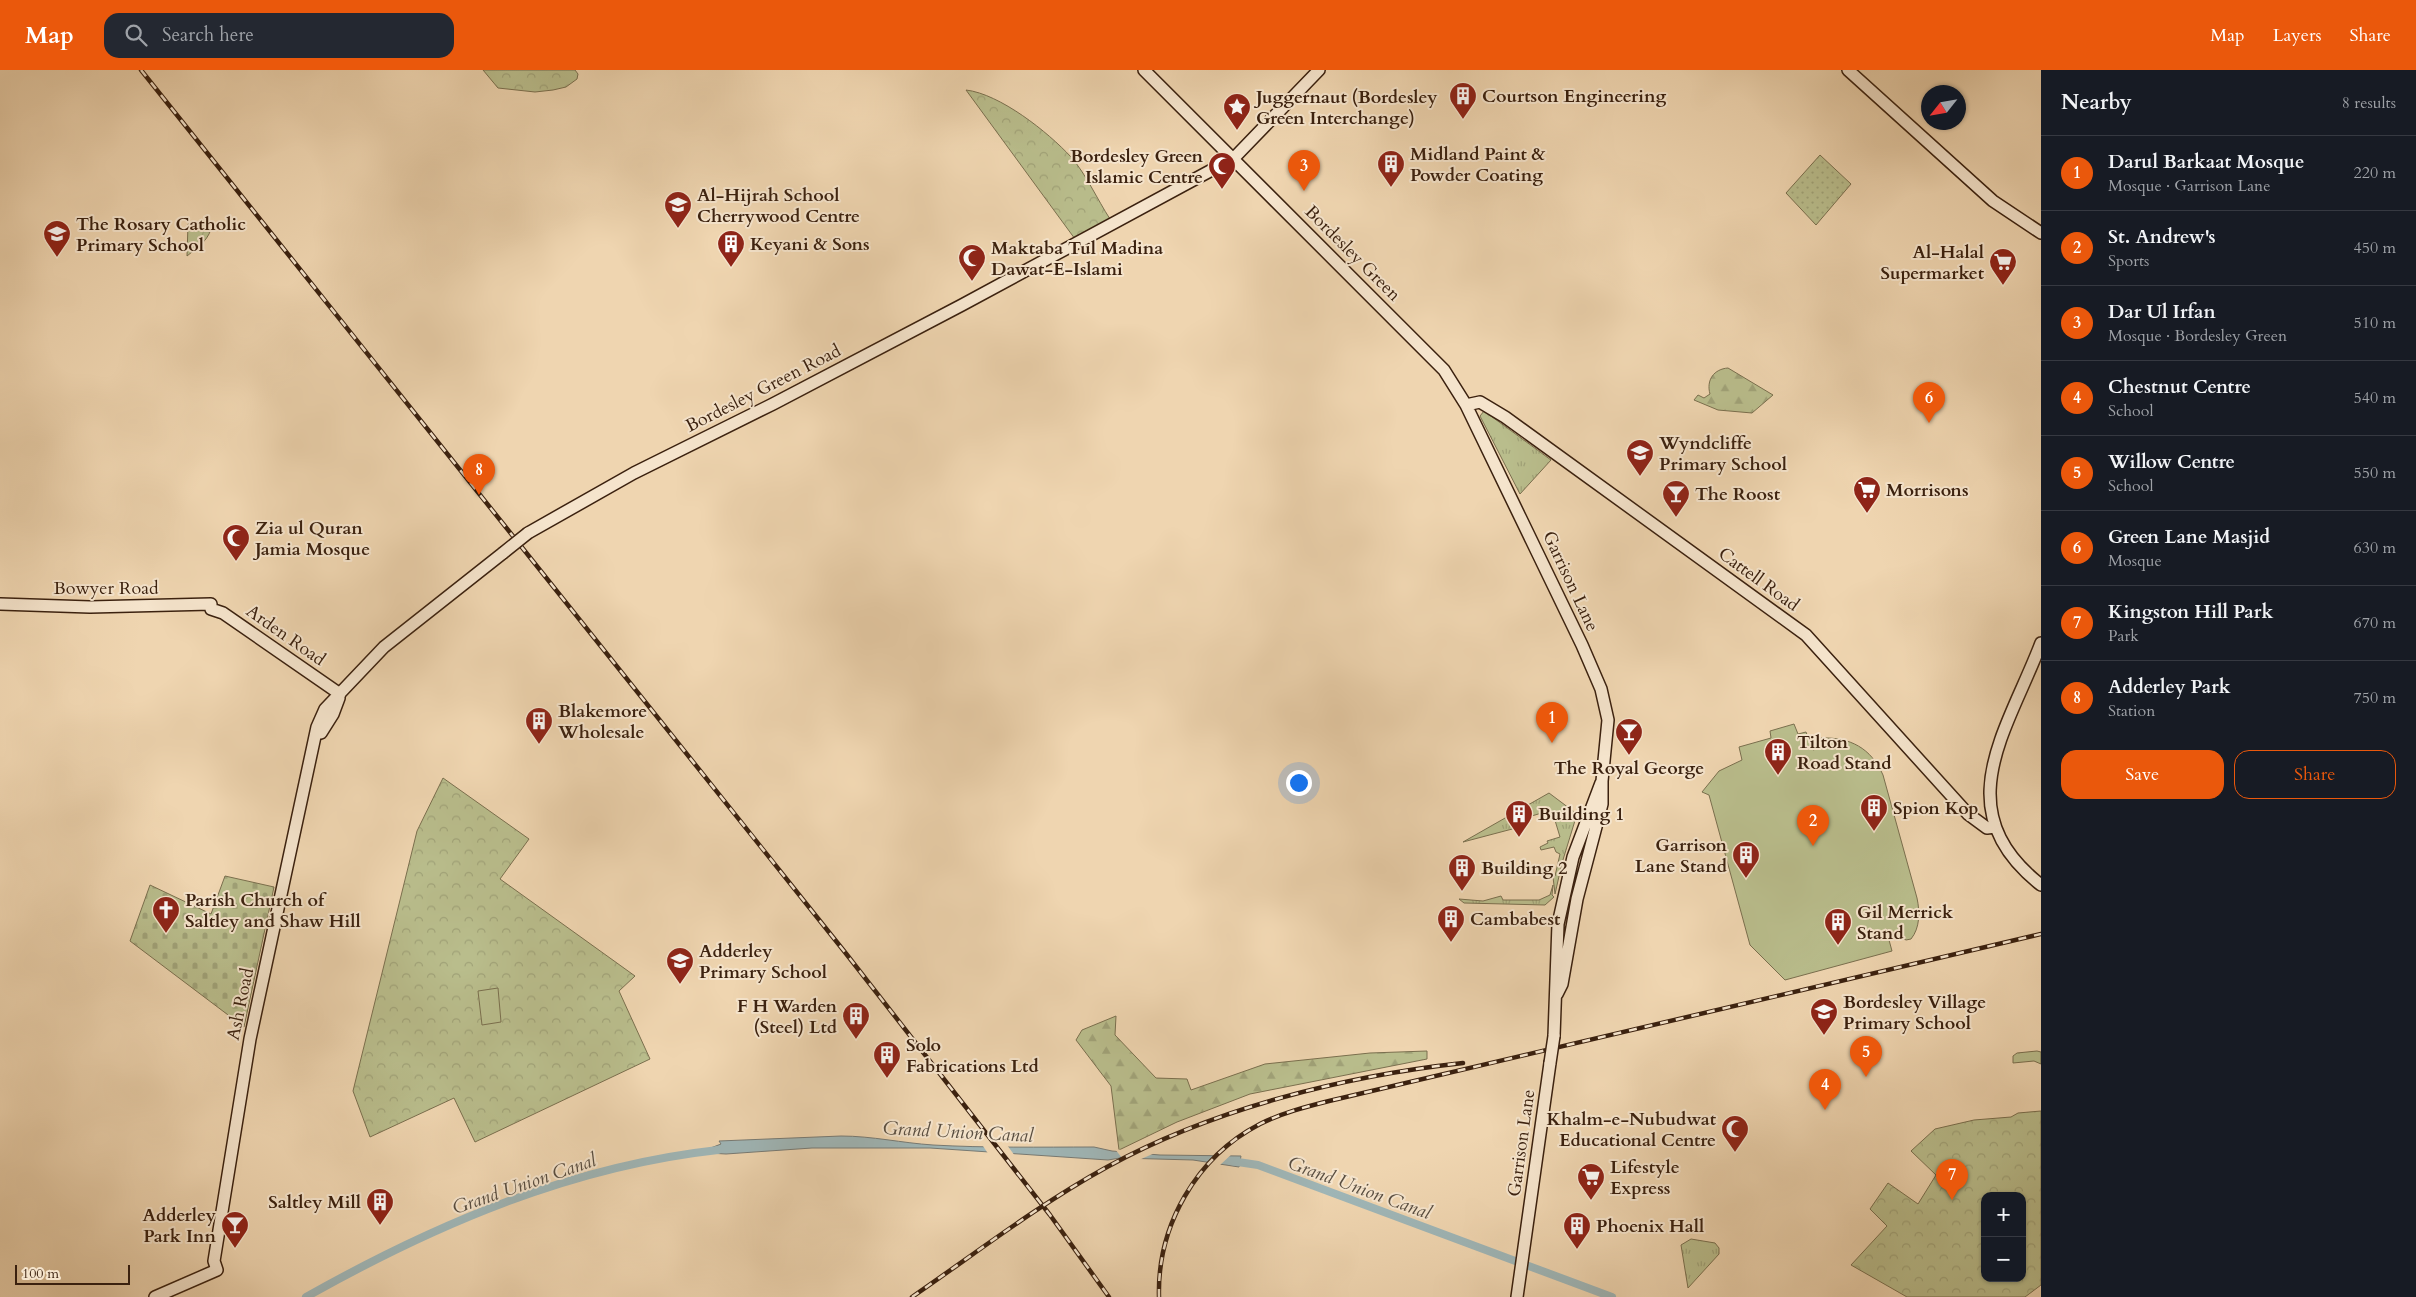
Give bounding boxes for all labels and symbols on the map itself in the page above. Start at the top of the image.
building icon: Courtson Engineering [1448,81,1478,120]
place label: Courtson Engineering [1482,84,1667,109]
place label: Juggernaut (Bordesley Green Interchange) [1253,85,1438,131]
north arrow [1921,85,1966,130]
place icon: Juggernaut (Bordesley Green Interchange) [1222,92,1252,131]
place label: Midland Paint & Powder Coating [1410,142,1546,188]
place label: Bordesley Green Islamic Centre [1070,144,1203,190]
building icon: Midland Paint & Powder Coating [1376,149,1406,188]
pin: 3 [1288,150,1320,191]
mosque icon: Bordesley Green Islamic Centre [1207,151,1237,190]
place label: Al-Hijrah School Cherrywood Centre [697,183,860,229]
school or university icon: Al-Hijrah School Cherrywood Centre [663,190,693,229]
street label: Bordesley Green [1299,200,1407,308]
place label: The Rosary Catholic Primary School [76,212,246,258]
school or university icon: The Rosary Catholic Primary School [42,219,72,258]
building icon: Keyani & Sons [716,229,746,268]
place label: Keyani & Sons [750,232,870,257]
place label: Maktaba Tul Madina Dawat-E-Islami [991,236,1163,282]
place label: Al-Halal Supermarket [1880,240,1985,286]
mosque icon: Maktaba Tul Madina Dawat-E-Islami [957,243,987,282]
supermarket icon: Al-Halal Supermarket [1988,247,2018,286]
street label: Bordesley Green Road [681,338,846,438]
pin: 6 [1913,382,1945,423]
place label: Wyndcliffe Primary School [1658,431,1787,477]
school or university icon: Wyndcliffe Primary School [1625,438,1655,477]
pin: 8 [463,454,495,495]
supermarket icon: Morrisons [1852,475,1882,514]
place label: Morrisons [1886,478,1969,503]
bar icon: The Roost [1661,479,1691,518]
place label: The Roost [1695,482,1781,507]
place label: Zia ul Quran Jamia Mosque [252,516,370,562]
mosque icon: Zia ul Quran Jamia Mosque [221,523,251,562]
street label: Garrison Lane [1536,527,1605,635]
street label: Cattell Road [1713,541,1805,618]
street label: Bowyer Road [53,576,159,601]
street label: Arden Road [241,599,331,672]
place label: Blakemore Wholesale [557,699,647,745]
pin: 1 [1536,702,1568,743]
building icon: Blakemore Wholesale [524,706,554,745]
bar icon: The Royal George [1614,717,1644,756]
place label: Tilton Road Stand [1797,730,1892,776]
building icon: Tilton Road Stand [1763,737,1793,776]
place label: The Royal George [1554,756,1704,781]
your location [1286,770,1312,796]
building icon: Spion Kop [1859,793,1889,832]
place label: Spion Kop [1893,796,1978,821]
building icon: Building 1 [1504,799,1534,838]
place label: Building 1 [1538,802,1624,827]
pin: 2 [1797,805,1829,846]
place label: Garrison Lane Stand [1635,833,1728,879]
building icon: Garrison Lane Stand [1731,840,1761,879]
building icon: Building 2 [1447,853,1477,892]
place label: Building 2 [1481,856,1567,881]
place label: Parish Church of Saltley and Shaw Hill [185,888,361,934]
church icon: Parish Church of Saltley and Shaw Hill [151,895,181,934]
place label: Gil Merrick Stand [1857,900,1954,946]
building icon: Cambabest [1436,904,1466,943]
place label: Cambabest [1470,907,1561,932]
building icon: Gil Merrick Stand [1823,907,1853,946]
place label: Adderley Primary School [699,939,827,985]
school or university icon: Adderley Primary School [665,946,695,985]
street label: Ash Road [221,965,260,1042]
place label: Bordesley Village Primary School [1843,990,1986,1036]
place label: F H Warden (Steel) Ltd [737,994,838,1040]
school or university icon: Bordesley Village Primary School [1809,997,1839,1036]
building icon: F H Warden (Steel) Ltd [841,1001,871,1040]
place label: Solo Fabrications Ltd [906,1033,1039,1079]
pin: 5 [1850,1036,1882,1077]
building icon: Solo Fabrications Ltd [872,1040,902,1079]
pin: 4 [1809,1069,1841,1110]
street label: Garrison Lane [1502,1088,1541,1198]
place label: Khalm-e-Nubudwat Educational Centre [1546,1107,1717,1153]
mosque icon: Khalm-e-Nubudwat Educational Centre [1720,1114,1750,1153]
water label: Grand Union Canal [882,1115,1035,1149]
water label: Grand Union Canal [449,1147,601,1221]
water label: Grand Union Canal [1284,1150,1436,1226]
place label: Lifestyle Express [1610,1155,1680,1201]
pin: 7 [1936,1159,1968,1200]
supermarket icon: Lifestyle Express [1576,1162,1606,1201]
building icon: Saltley Mill [365,1187,395,1226]
place label: Saltley Mill [268,1190,361,1215]
place label: Adderley Park Inn [143,1203,217,1249]
bar icon: Adderley Park Inn [220,1210,250,1249]
building icon: Phoenix Hall [1562,1211,1592,1250]
place label: Phoenix Hall [1596,1214,1704,1239]
scale bar [15,1262,130,1285]

